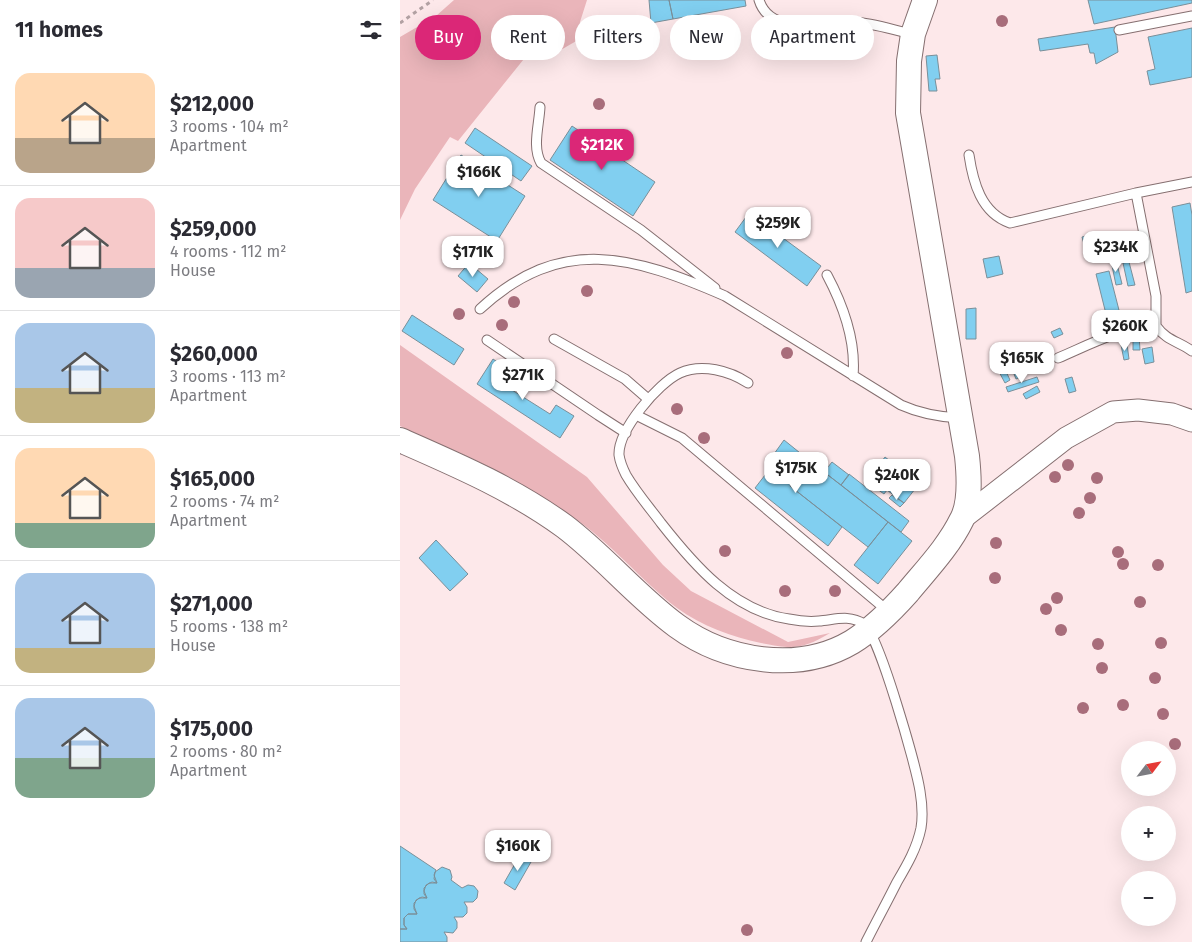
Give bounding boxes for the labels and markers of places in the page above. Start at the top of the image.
pin: $212K [567,128,637,171]
pin: $166K [444,156,514,198]
pin: $259K [743,206,813,249]
pin: $234K [1081,230,1151,273]
pin: $171K [438,236,508,278]
pin: $260K [1090,310,1160,352]
pin: $165K [987,342,1057,384]
pin: $271K [488,358,558,401]
pin: $175K [761,452,831,494]
pin: $240K [862,458,932,501]
pin: $160K [483,830,553,872]

